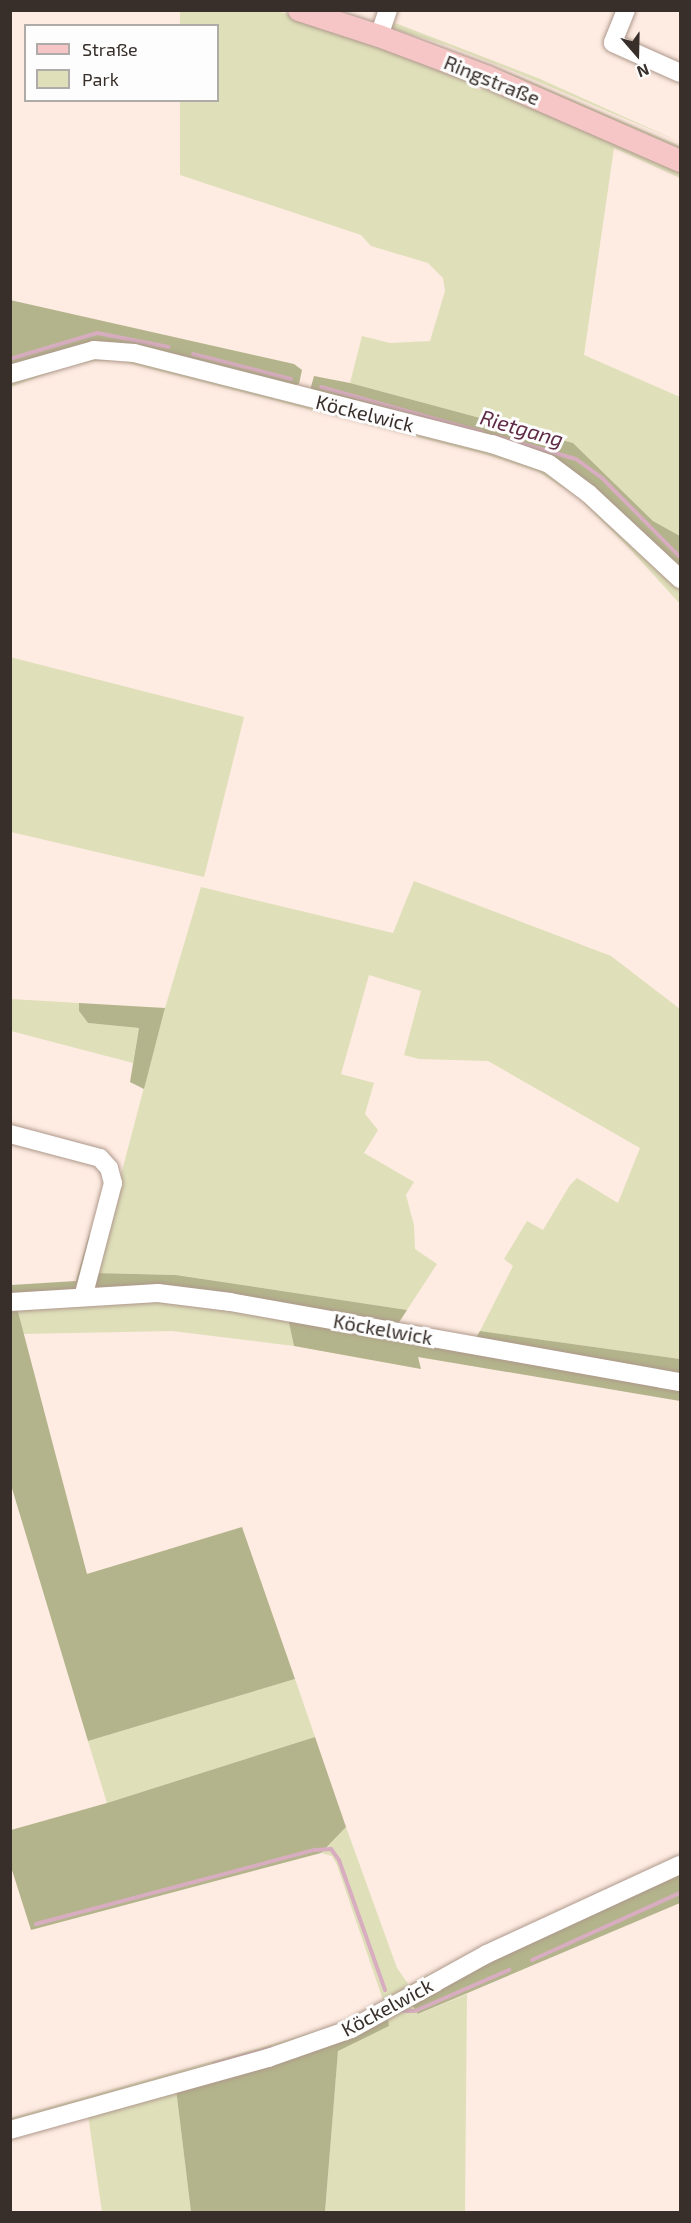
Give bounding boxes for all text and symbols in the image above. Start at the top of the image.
legend [24,24,219,102]
north arrow [607,24,667,84]
text: Straße [82,38,138,60]
street label: Ringstraße [441,50,543,110]
text: N [635,60,652,82]
text: Park [82,68,119,90]
street label: Köckelwick [313,389,417,437]
water label: Rietgang [477,404,567,452]
street label: Köckelwick [331,1308,435,1350]
street label: Köckelwick [337,1973,437,2041]

